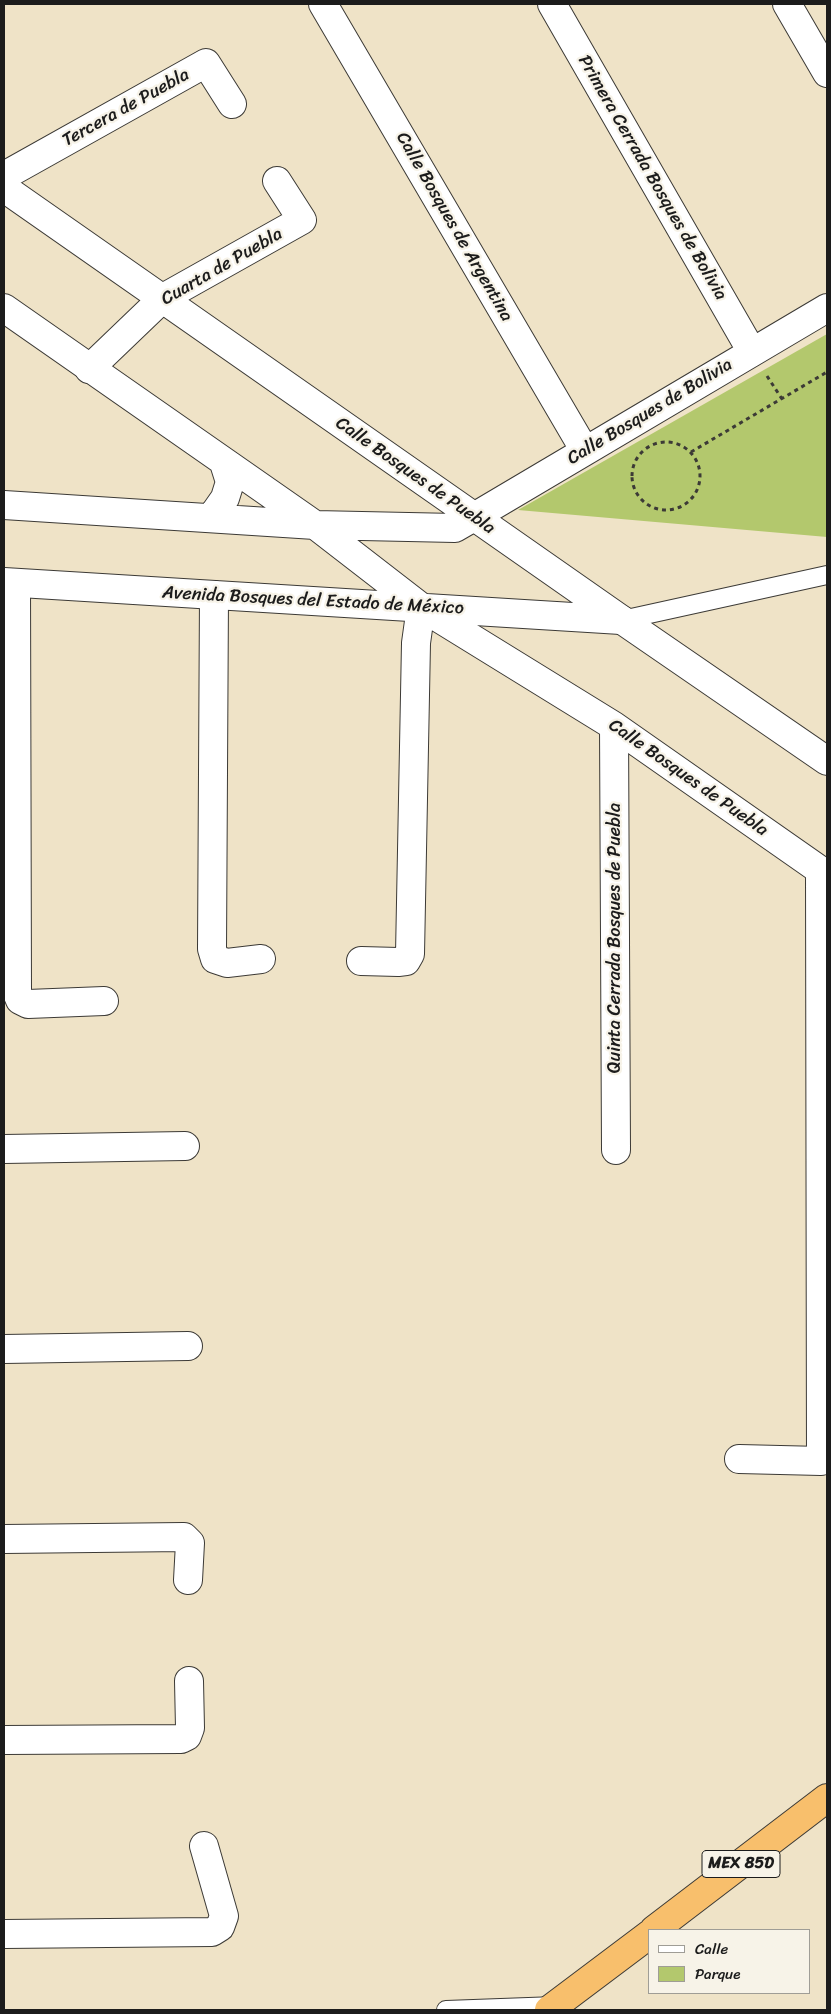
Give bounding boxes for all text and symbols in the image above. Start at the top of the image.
street label: Primera Cerrada Bosques de Bolivia [573,52,731,304]
street label: Tercera de Puebla [59,64,193,152]
street label: Calle Bosques de Argentina [391,129,517,325]
street label: Cuarta de Puebla [158,224,286,310]
street label: Calle Bosques de Bolivia [564,354,736,470]
street label: Calle Bosques de Puebla [331,413,499,539]
street label: Avenida Bosques del Estado de México [162,582,464,620]
street label: Calle Bosques de Puebla [604,715,772,841]
street label: Quinta Cerrada Bosques de Puebla [604,803,626,1073]
road number: MEX 85D [702,1850,780,1878]
legend [648,1929,811,1994]
text: Calle [695,1936,728,1962]
text: Parque [695,1961,740,1987]

